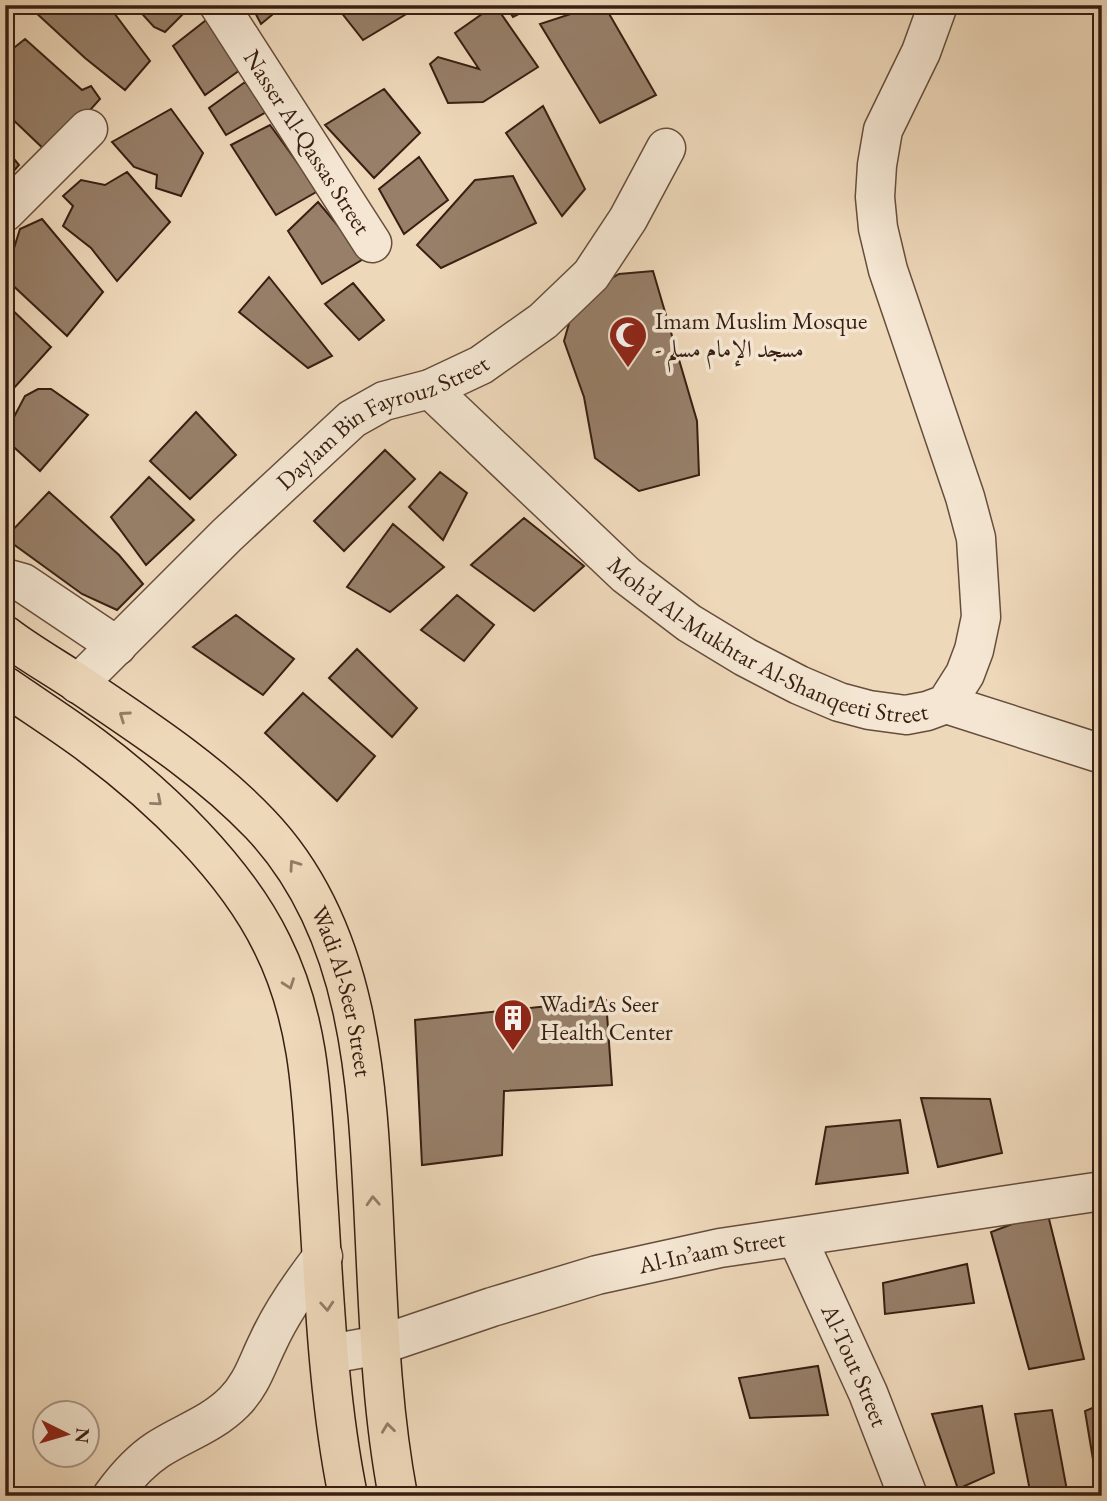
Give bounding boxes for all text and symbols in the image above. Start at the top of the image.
street label: Nasser Al-Qassas Street [237,44,379,240]
place label: Imam Muslim Mosque - مسجد الإمام مسلم [655,305,867,373]
mosque icon: Imam Muslim Mosque - مسجد الإمام مسلم [607,314,649,369]
street label: Daylam Bin Fayrouz Street [269,348,495,496]
street label: Moh’d Al-Mukhtar Al-Shanqeeti Street [601,550,931,730]
one-way arrow [119,712,132,724]
one-way arrow [149,793,162,805]
one-way arrow [289,860,302,873]
street label: Wadi Al-Seer Street [304,901,380,1079]
one-way arrow [281,977,295,989]
place label: Wadi As Seer Health Center [540,988,673,1047]
building icon: Wadi As Seer Health Center [492,997,534,1052]
one-way arrow [365,1196,380,1207]
street label: Al-In’aam Street [634,1222,788,1281]
street label: Al-Tout Street [814,1298,896,1431]
one-way arrow [319,1301,334,1312]
north arrow [32,1400,102,1470]
one-way arrow [380,1422,395,1434]
text: N [69,1427,96,1445]

